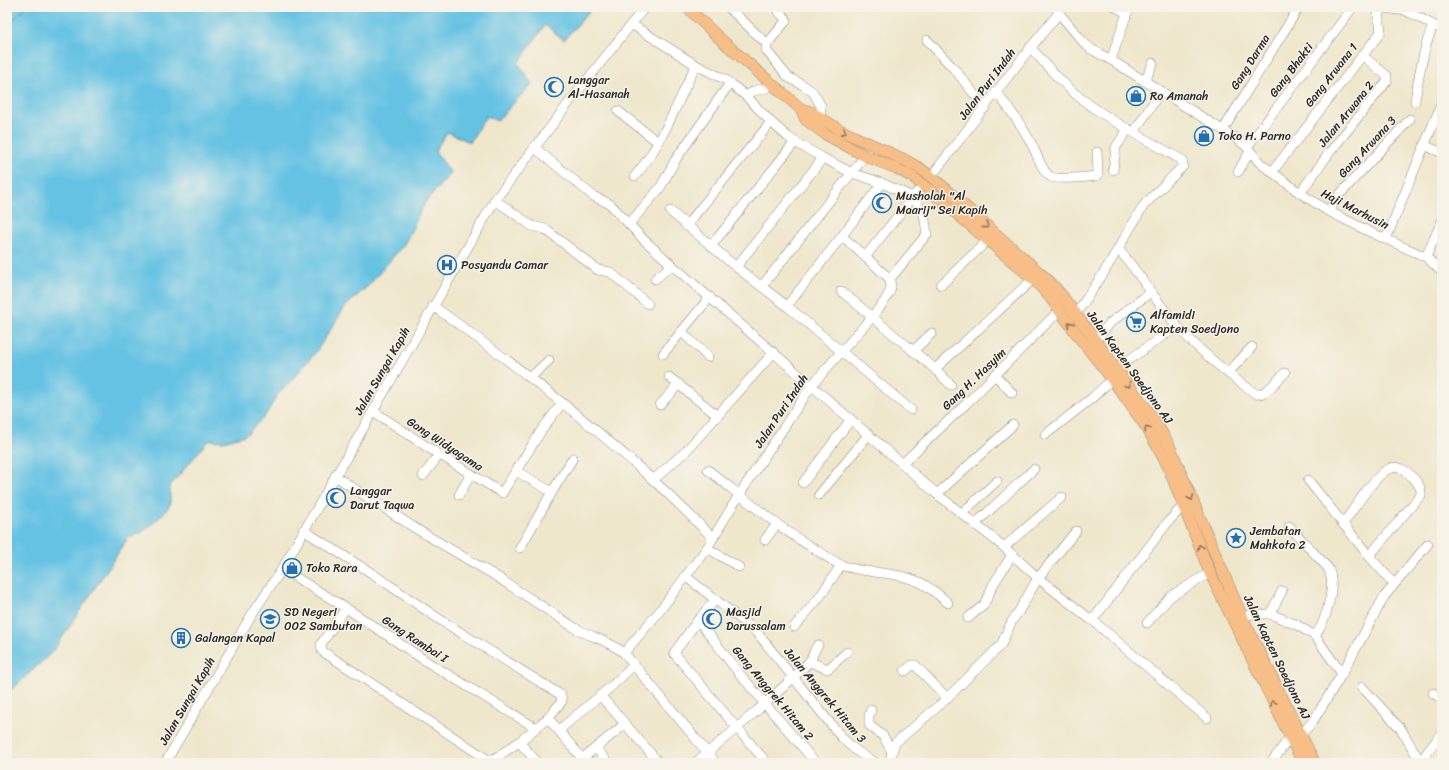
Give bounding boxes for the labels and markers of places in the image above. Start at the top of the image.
place label: Langgar Al-Hasanah [567,69,630,105]
mosque icon: Langgar Al-Hasanah [543,76,565,98]
shop icon: Ro Amanah [1125,85,1147,107]
place label: Ro Amanah [1150,85,1208,107]
shop icon: Toko H. Parno [1193,125,1215,147]
place label: Toko H. Parno [1218,125,1291,147]
place label: Musholah "Al Maarij" Sei Kapih [896,185,987,221]
mosque icon: Musholah "Al Maarij" Sei Kapih [871,192,893,214]
hospital icon: Posyandu Camar [436,254,458,276]
place label: Posyandu Camar [461,254,549,276]
place label: Alfamidi Kapten Soedjono [1149,304,1239,340]
supermarket icon: Alfamidi Kapten Soedjono [1125,311,1147,333]
place label: Langgar Darut Taqwa [350,480,414,516]
mosque icon: Langgar Darut Taqwa [325,487,347,509]
place label: Jembatan Mahkota 2 [1249,520,1306,556]
place icon: Jembatan Mahkota 2 [1225,527,1247,549]
shop icon: Toko Rara [281,557,303,579]
place label: Toko Rara [306,557,358,579]
place label: SD Negeri 002 Sambutan [284,601,363,637]
place label: Masjid Darussalam [726,601,786,637]
school or university icon: SD Negeri 002 Sambutan [259,608,281,630]
mosque icon: Masjid Darussalam [701,608,723,630]
building icon: Galangan Kapal [170,627,192,649]
place label: Galangan Kapal [195,627,276,649]

